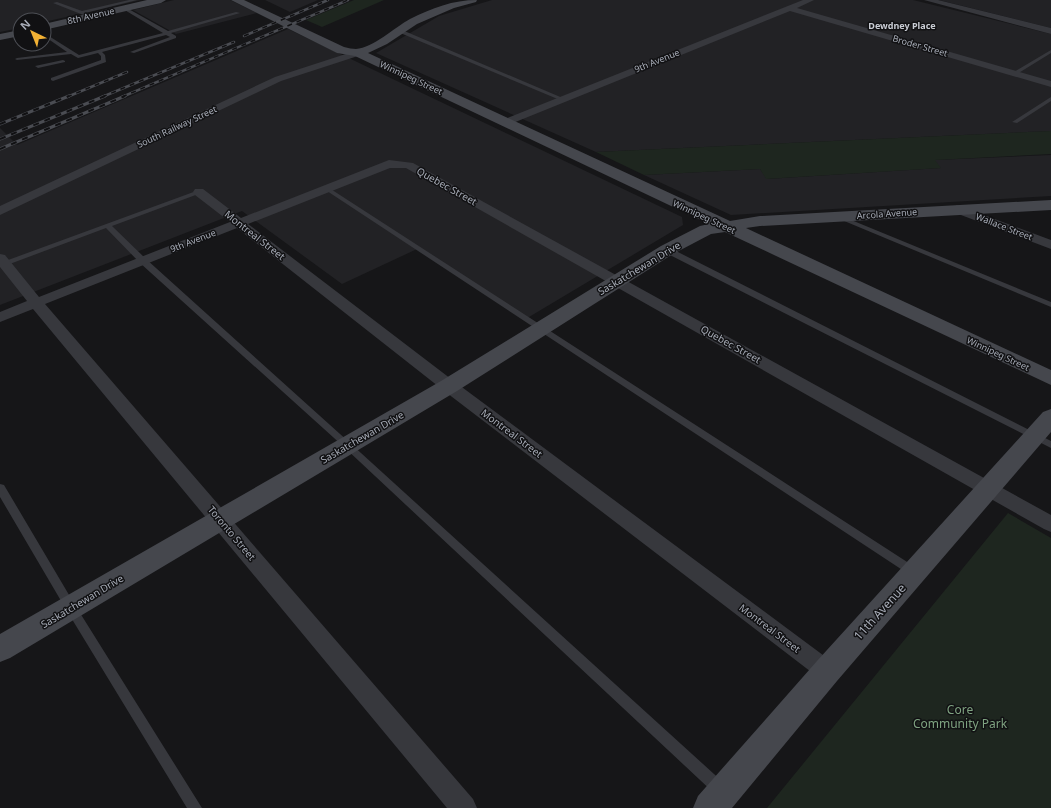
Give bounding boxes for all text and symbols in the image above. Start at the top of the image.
street label: 8th Avenue [66,4,116,27]
north arrow [12,12,52,52]
text: N [16,16,33,33]
district label: Dewdney Place [868,19,936,32]
street label: Broder Street [891,31,950,60]
street label: 9th Avenue [632,46,681,76]
street label: Winnipeg Street [378,57,445,98]
street label: South Railway Street [135,102,219,151]
street label: Quebec Street [414,164,480,208]
street label: Winnipeg Street [671,196,738,237]
street label: Arcola Avenue [856,205,918,222]
street label: Montreal Street [222,207,288,263]
street label: Wallace Street [974,210,1035,244]
street label: 9th Avenue [168,226,218,255]
street label: Saskatchewan Drive [595,238,683,298]
street label: Quebec Street [698,322,764,366]
street label: Winnipeg Street [965,333,1032,374]
street label: Montreal Street [479,405,546,461]
street label: Saskatchewan Drive [318,407,406,467]
street label: Toronto Street [205,503,259,564]
street label: Saskatchewan Drive [38,571,126,631]
street label: 11th Avenue [850,580,910,644]
street label: Montreal Street [737,600,804,656]
park label: Core Community Park [913,701,1008,732]

